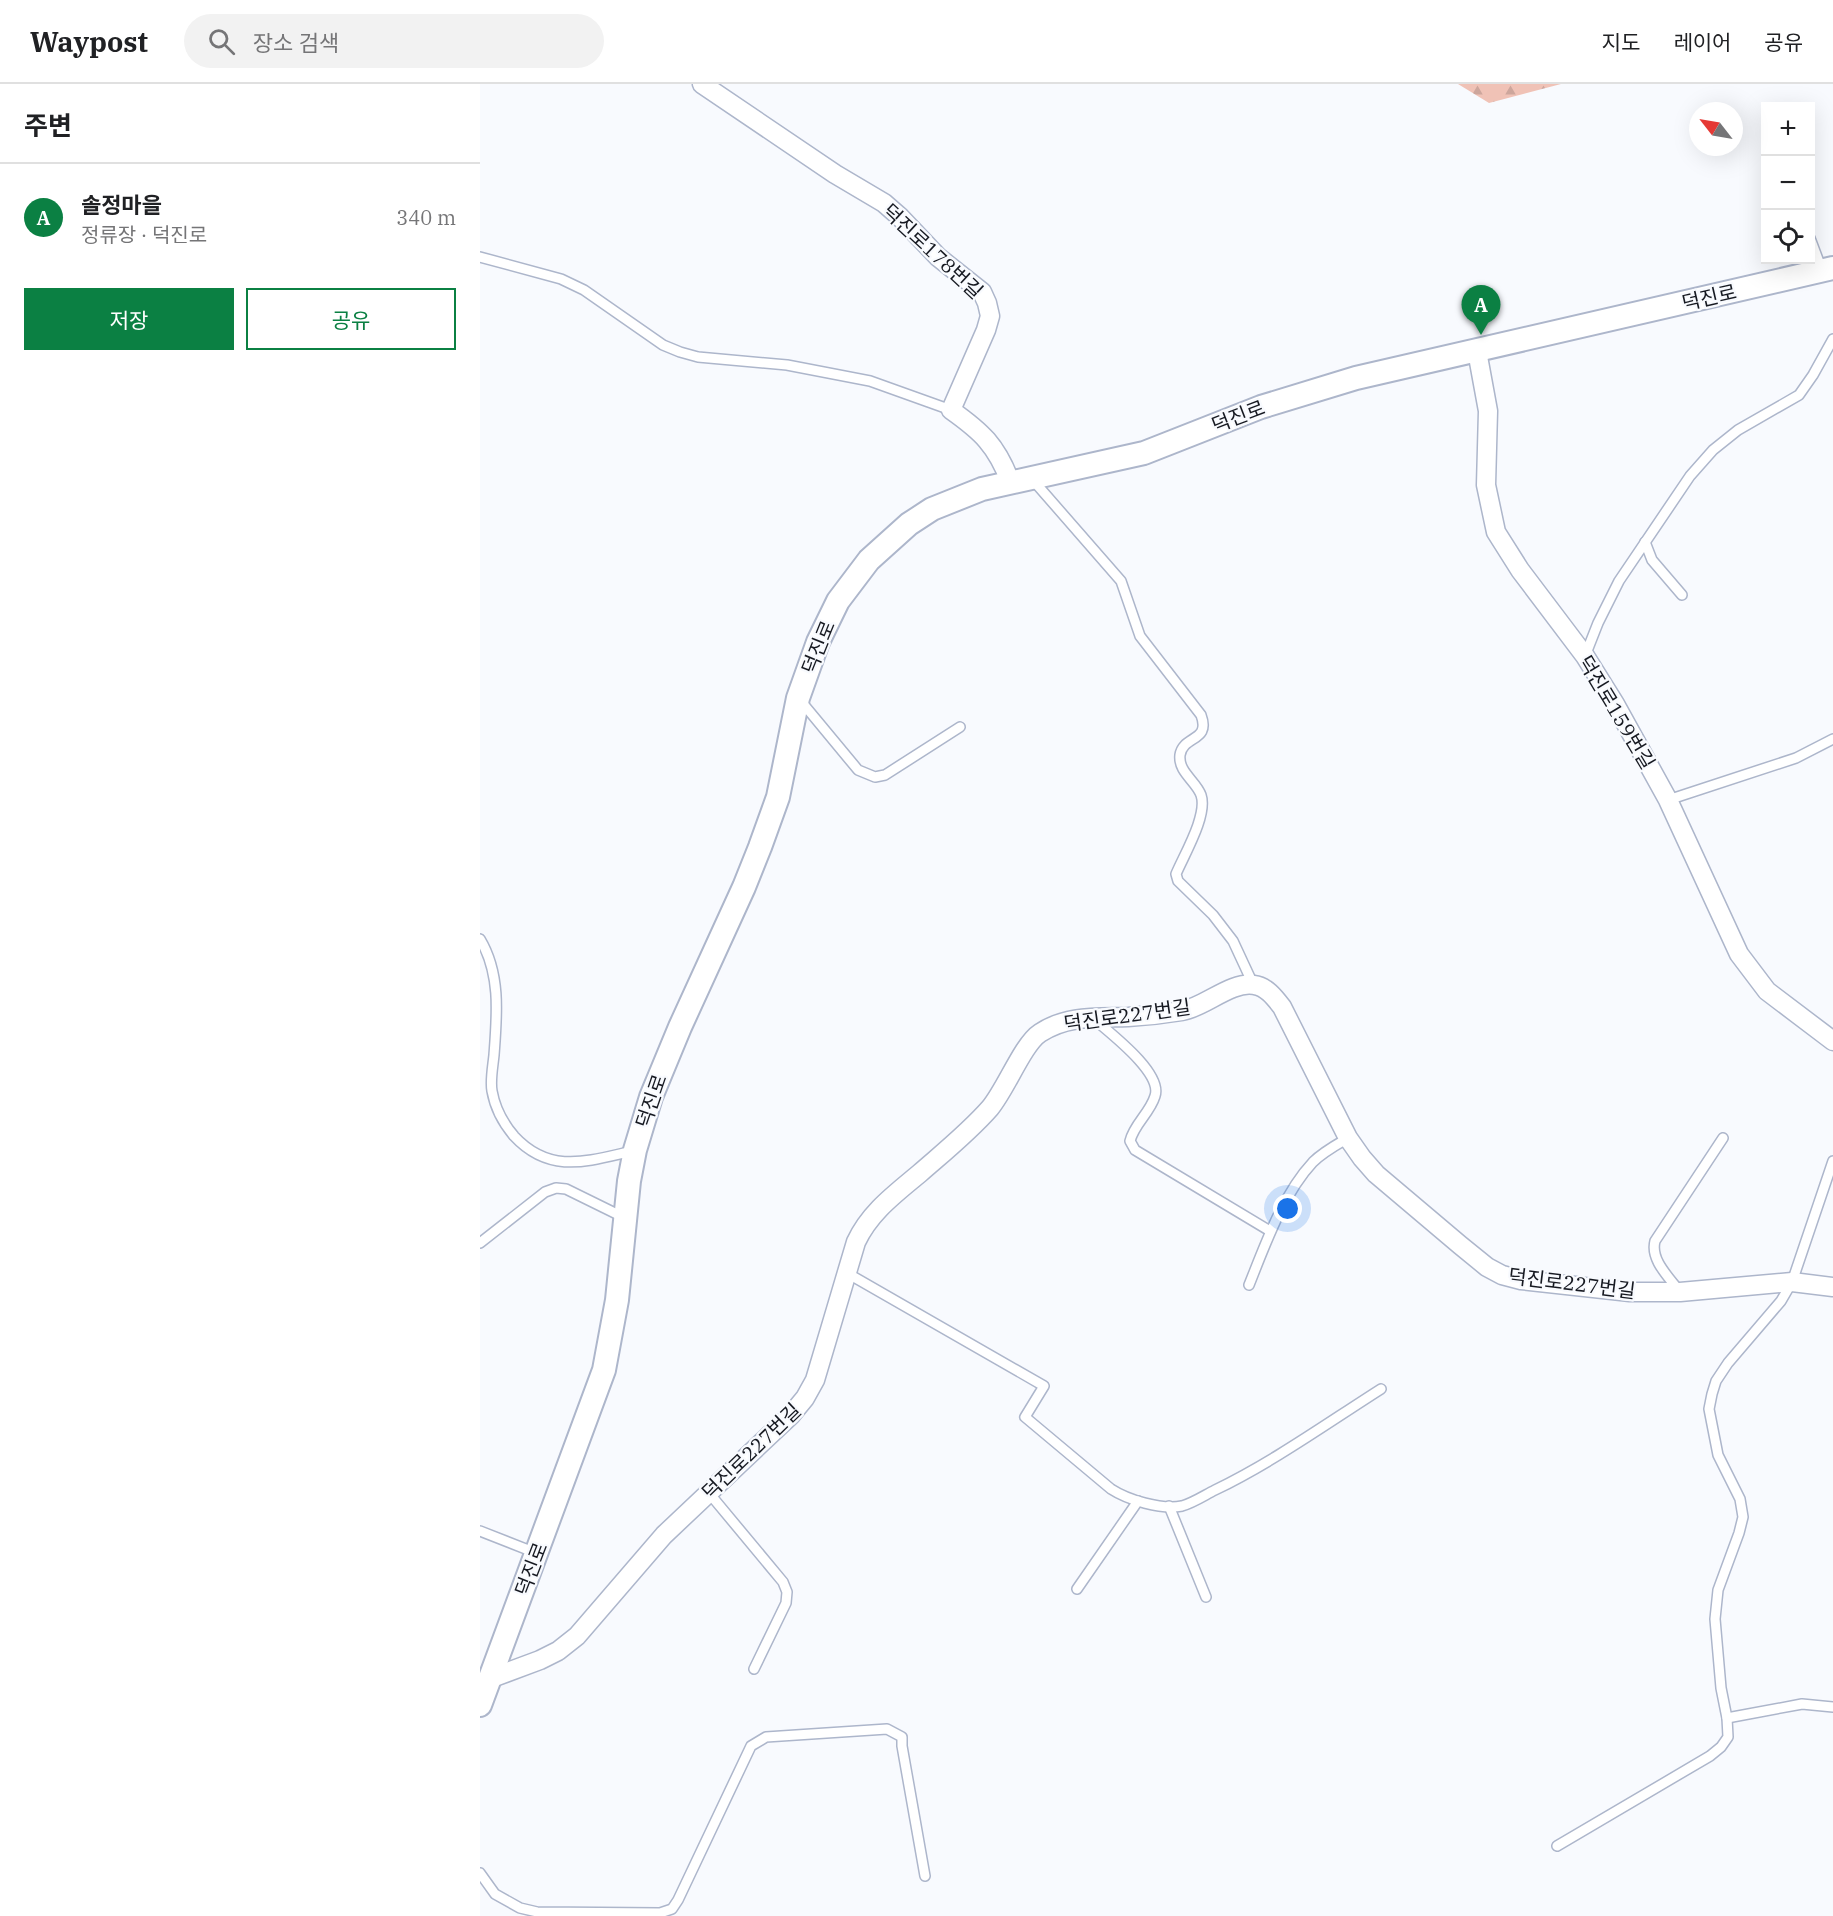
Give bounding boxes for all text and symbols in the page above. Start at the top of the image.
search box [184,14,604,68]
text: Waypost [30,23,148,60]
icon: search [205,25,238,58]
text: 장소 검색 [253,28,339,57]
text: 지도 [1602,28,1640,56]
text: 레이어 [1673,28,1731,56]
text: 공유 [1764,28,1803,56]
north arrow [1689,102,1743,156]
map controls [1761,102,1815,264]
button: + [1761,102,1815,156]
text: 주변 [24,108,72,142]
button: − [1761,156,1815,210]
text: 솔정마을 [81,190,162,219]
street label: 덕진로178번길 [877,197,989,305]
text: A [37,204,50,231]
text: 340 m [396,204,456,231]
button: locate [1761,210,1815,264]
text: 정류장 · 덕진로 [81,221,207,248]
street label: 덕진로 [1679,278,1739,316]
pin: A [1462,286,1500,335]
button: 저장 [24,288,234,350]
button: 공유 [246,288,456,350]
street label: 덕진로 [1207,394,1269,438]
street label: 덕진로 [795,616,841,678]
street label: 덕진로159번길 [1572,650,1662,774]
street label: 덕진로227번길 [1062,993,1192,1037]
street label: 덕진로 [629,1071,673,1131]
your location [1273,1194,1302,1223]
street label: 덕진로227번길 [1507,1262,1637,1304]
street label: 덕진로227번길 [696,1397,806,1505]
street label: 덕진로 [509,1538,553,1600]

